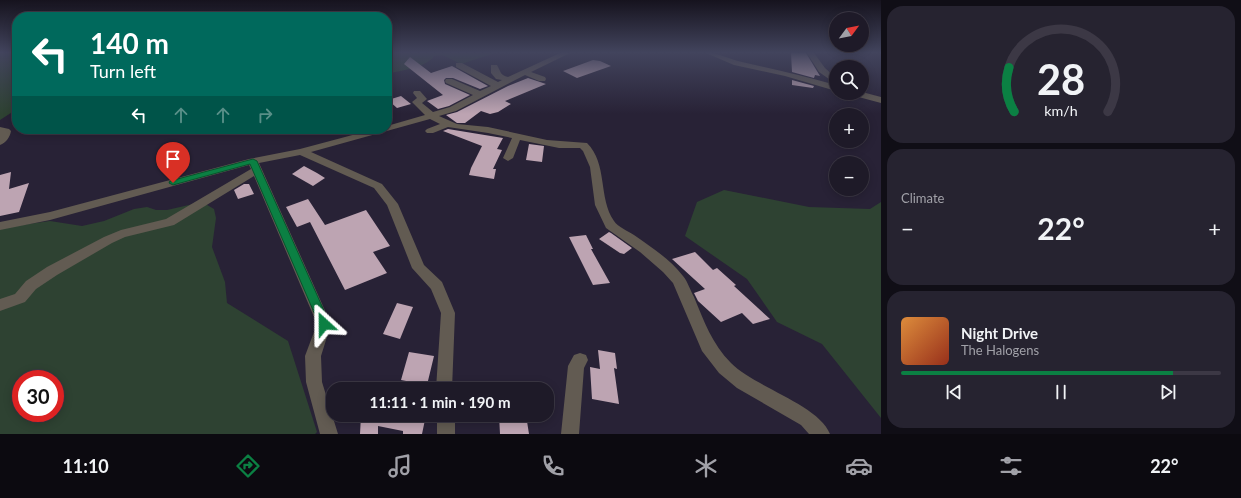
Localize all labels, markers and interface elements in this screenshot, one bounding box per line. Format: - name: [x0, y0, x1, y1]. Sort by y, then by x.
- north arrow: [829, 12, 869, 52]
- map controls: [829, 12, 869, 196]
- text: 140 m: [90, 26, 169, 60]
- icon: left: [24, 28, 76, 80]
- text: 28: [1037, 54, 1085, 104]
- text: Turn left: [90, 60, 156, 82]
- button: search: [829, 60, 869, 100]
- text: km/h: [1044, 102, 1078, 119]
- icon: left: [128, 104, 150, 126]
- icon: ahead: [170, 104, 192, 126]
- icon: ahead: [212, 104, 234, 126]
- icon: right: [254, 104, 276, 126]
- button: +: [829, 108, 869, 148]
- pin: [156, 142, 190, 183]
- icon: arrive: [162, 148, 184, 170]
- button: −: [829, 156, 869, 196]
- text: Climate: [901, 190, 944, 206]
- text: 22°: [1037, 210, 1085, 246]
- text: −: [901, 215, 914, 242]
- text: +: [1208, 215, 1221, 242]
- position arrow: [303, 303, 345, 345]
- text: Night Drive: [961, 324, 1038, 342]
- text: The Halogens: [961, 342, 1039, 358]
- speed limit sign: 30: [12, 370, 64, 422]
- icon: previous: [943, 381, 965, 403]
- icon: pause: [1050, 381, 1072, 403]
- icon: next: [1157, 381, 1179, 403]
- text: 11:11 · 1 min · 190 m: [370, 393, 510, 411]
- icon: directions: [234, 452, 262, 480]
- icon: music: [386, 452, 414, 480]
- icon: phone: [539, 452, 567, 480]
- icon: climate: [692, 452, 720, 480]
- icon: car: [845, 452, 873, 480]
- icon: filters: [997, 452, 1025, 480]
- text: 11:10: [62, 455, 109, 477]
- text: 22°: [1150, 455, 1179, 477]

